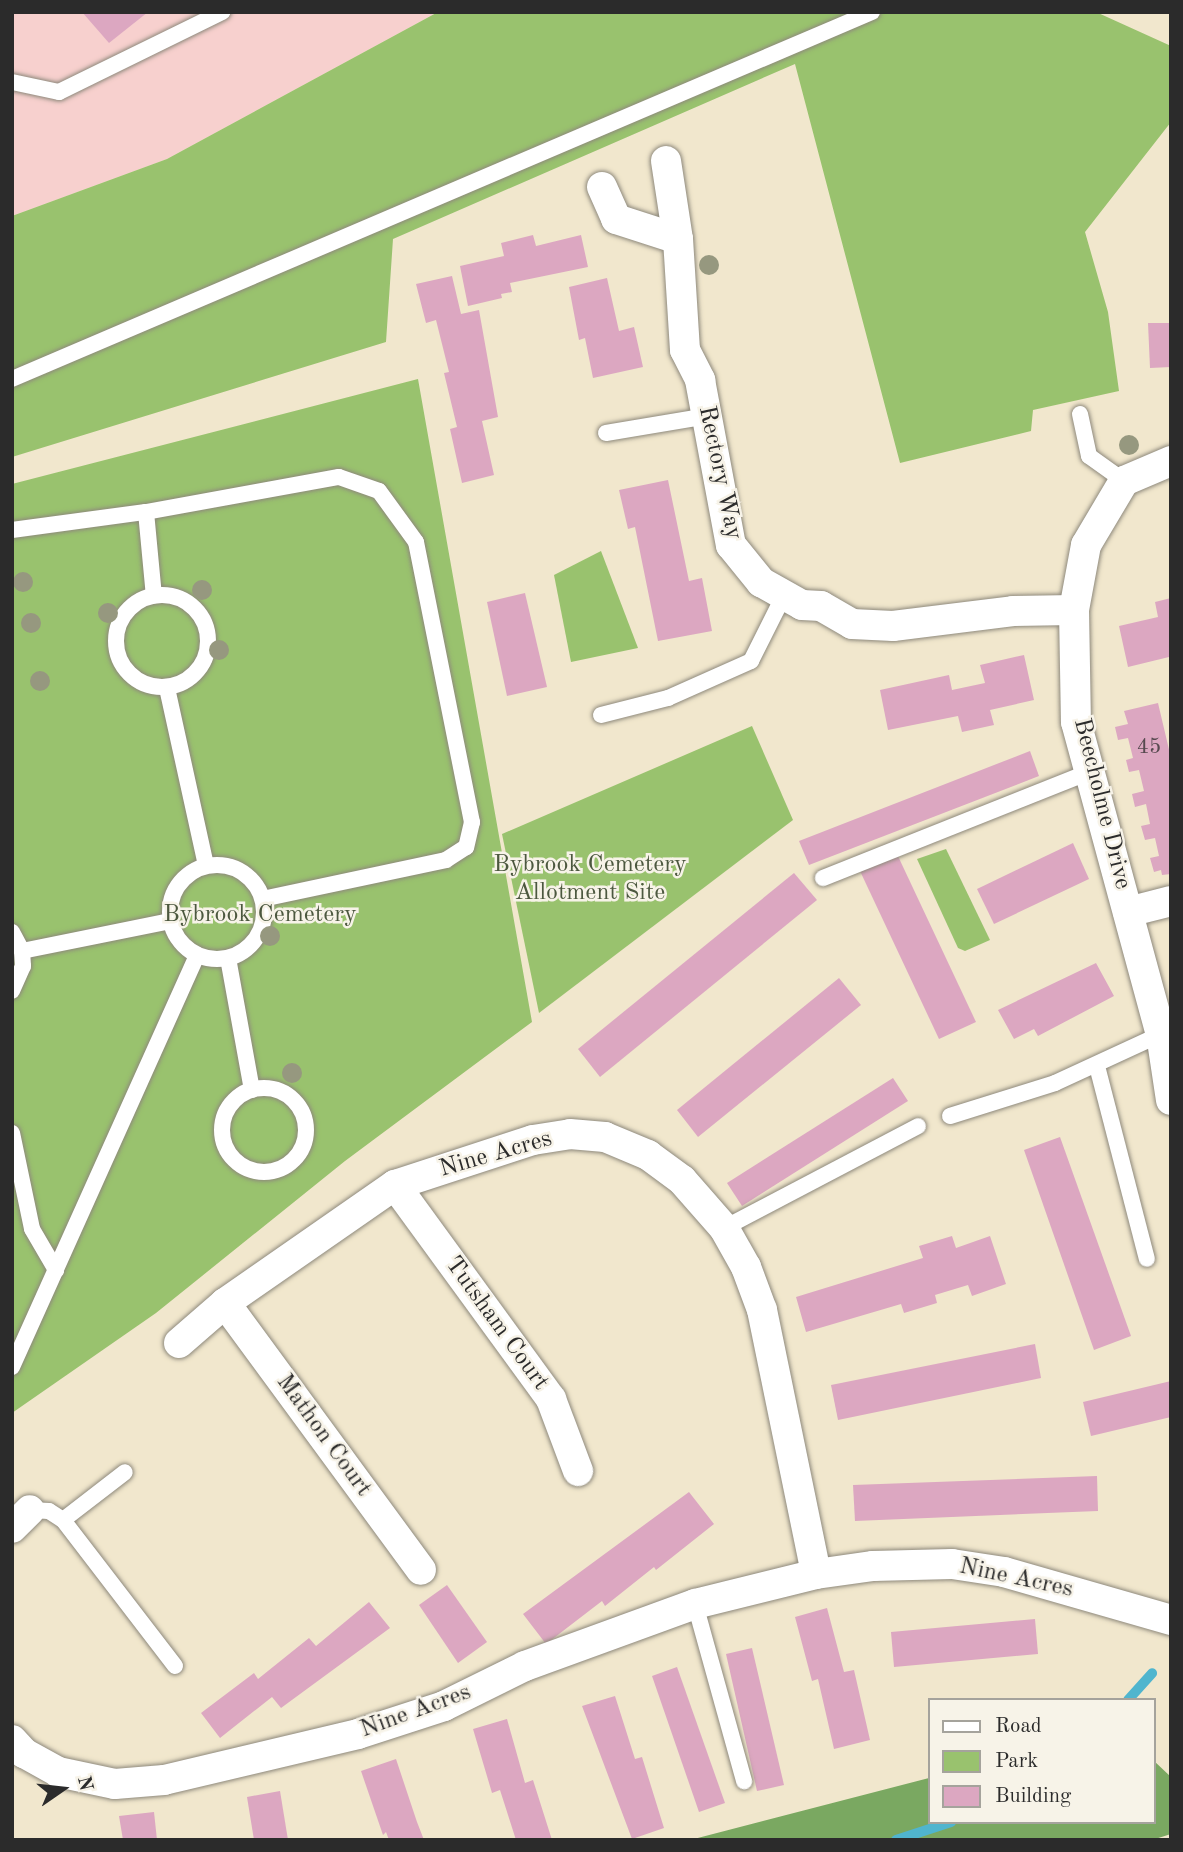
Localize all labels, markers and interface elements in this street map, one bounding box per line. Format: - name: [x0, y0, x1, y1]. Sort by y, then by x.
- street label: Rectory Way: [691, 403, 747, 543]
- street label: Beecholme Drive: [1066, 716, 1136, 892]
- house number: 45: [1137, 735, 1161, 761]
- park label: Bybrook Cemetery Allotment Site: [493, 852, 687, 908]
- park label: Bybrook Cemetery: [163, 902, 357, 930]
- street label: Nine Acres: [436, 1125, 556, 1185]
- street label: Tutsham Court: [438, 1251, 554, 1397]
- street label: Mathon Court: [269, 1369, 377, 1503]
- street label: Nine Acres: [956, 1553, 1076, 1605]
- street label: Nine Acres: [357, 1679, 475, 1745]
- legend: [928, 1698, 1155, 1824]
- text: Road: [995, 1716, 1042, 1737]
- text: Park: [995, 1751, 1038, 1772]
- north arrow: [28, 1754, 98, 1824]
- text: N: [73, 1774, 95, 1793]
- text: Building: [995, 1786, 1071, 1807]

